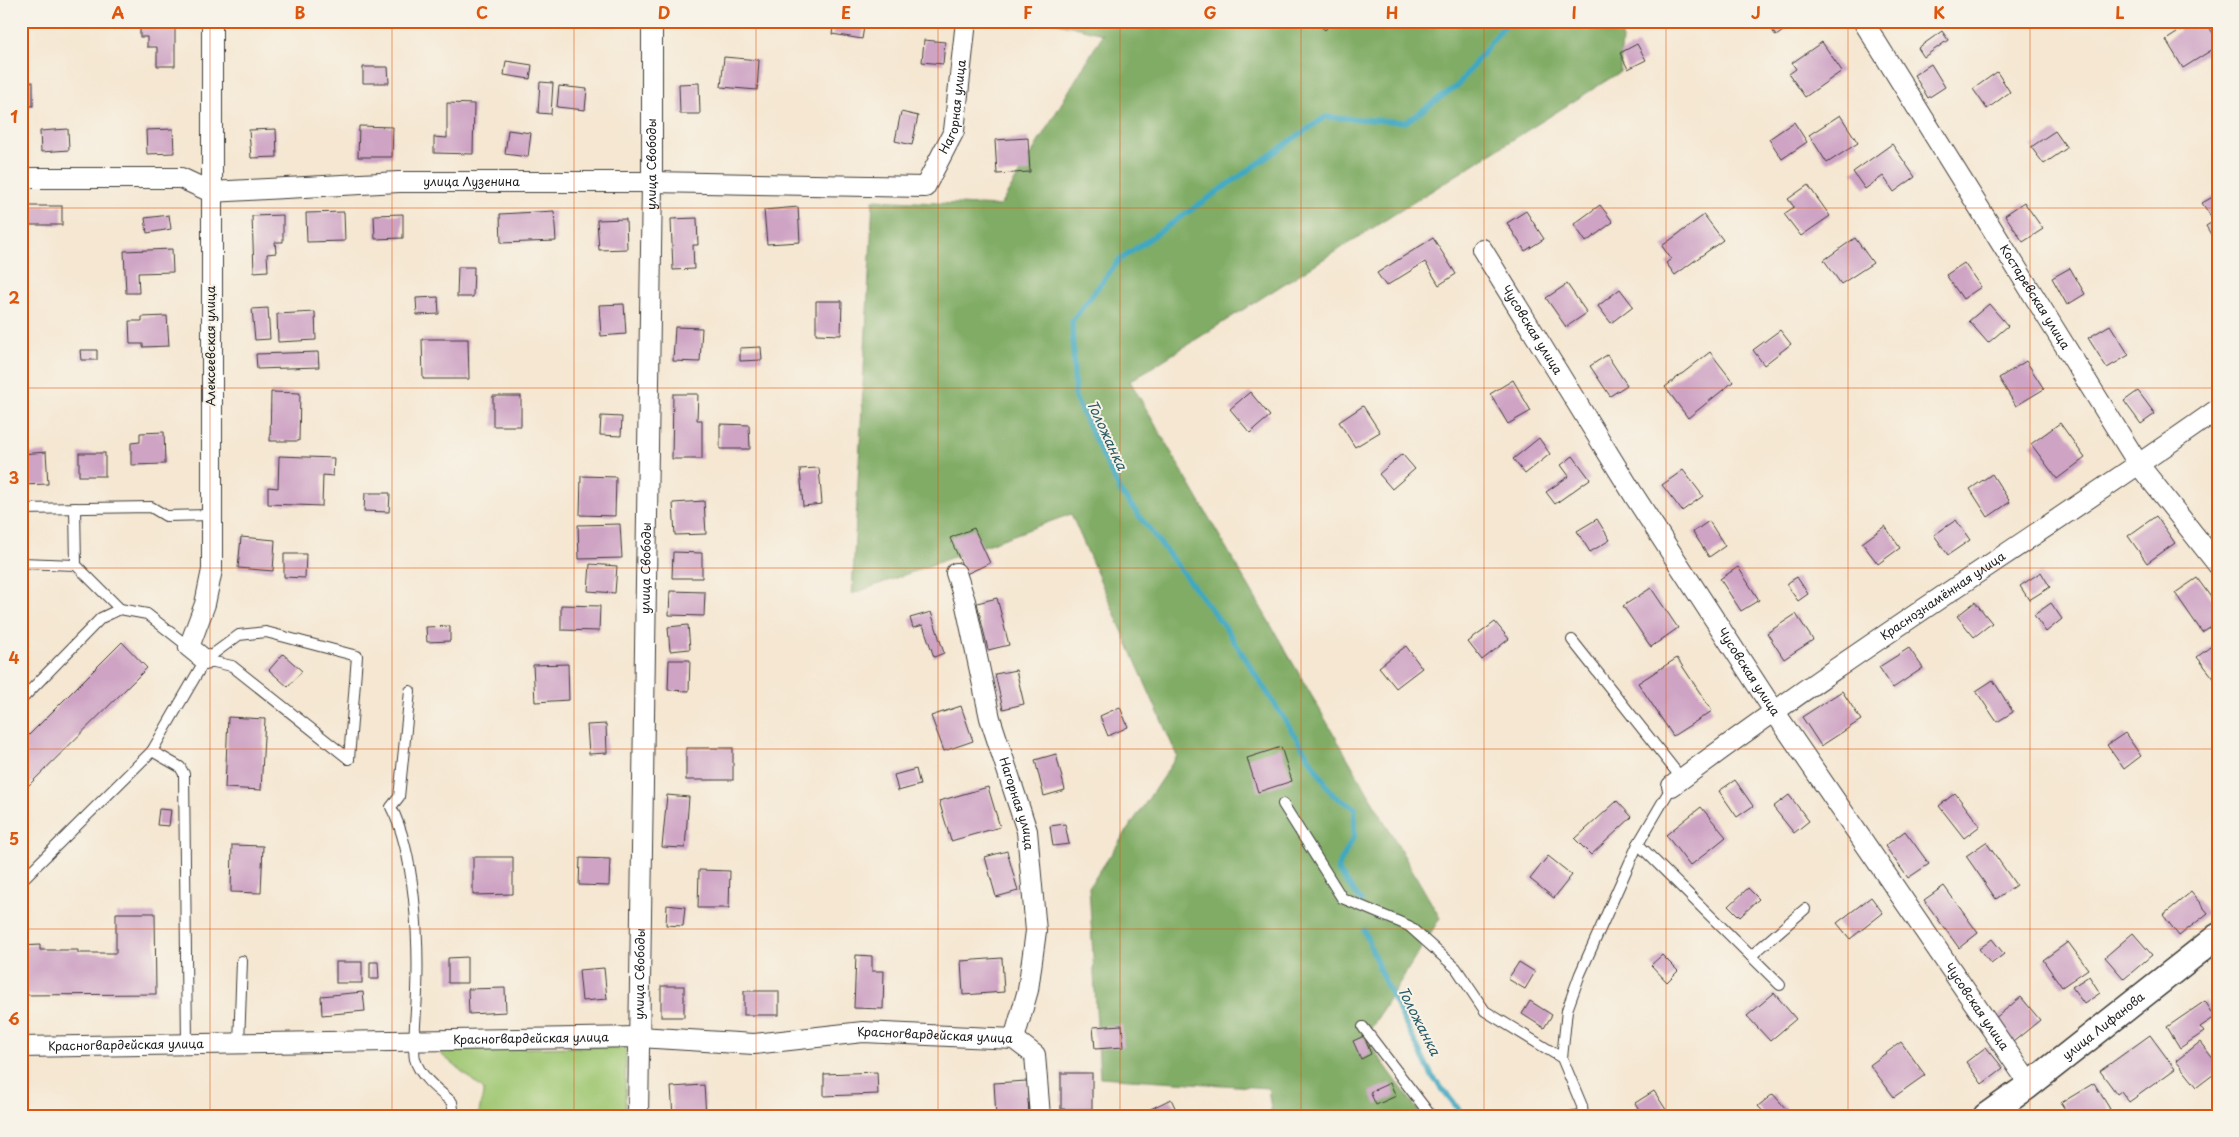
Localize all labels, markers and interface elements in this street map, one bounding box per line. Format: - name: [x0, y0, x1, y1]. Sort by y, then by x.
- text: A: [112, 0, 125, 24]
- text: B: [295, 0, 306, 24]
- text: C: [476, 0, 488, 24]
- text: D: [658, 0, 670, 24]
- text: E: [841, 0, 851, 24]
- text: F: [1023, 0, 1033, 24]
- text: G: [1203, 0, 1217, 24]
- text: H: [1386, 0, 1398, 24]
- text: I: [1571, 0, 1577, 24]
- text: J: [1751, 0, 1761, 24]
- text: K: [1933, 0, 1945, 24]
- text: L: [2115, 0, 2125, 24]
- street label: Нагорная улица: [934, 58, 970, 157]
- text: 1: [10, 104, 18, 128]
- street label: улица Свободы: [642, 118, 660, 210]
- street label: улица Лузенина: [423, 172, 520, 190]
- street label: Костаревская улица: [1996, 241, 2075, 353]
- street label: Чусовская улица: [1498, 281, 1567, 378]
- text: 2: [8, 285, 20, 309]
- street label: Алексеевская улица: [201, 285, 219, 406]
- water label: Толожанка: [1082, 396, 1133, 475]
- text: 3: [9, 465, 19, 489]
- street label: улица Свободы: [636, 522, 655, 614]
- street label: Краснознамённая улица: [1876, 547, 2009, 644]
- street label: Чусовская улица: [1714, 624, 1785, 720]
- text: 4: [9, 645, 20, 669]
- street label: Нагорная улица: [995, 755, 1039, 851]
- text: 5: [9, 826, 19, 850]
- street label: улица Свободы: [629, 928, 649, 1020]
- street label: Чусовская улица: [1941, 959, 2014, 1054]
- water label: Толожанка: [1393, 982, 1447, 1060]
- street label: улица Лифанова: [2058, 987, 2148, 1064]
- text: 6: [8, 1006, 20, 1030]
- street label: Красногвардейская улица: [856, 1022, 1014, 1047]
- street label: Красногвардейская улица: [453, 1027, 609, 1048]
- street label: Красногвардейская улица: [48, 1034, 204, 1055]

